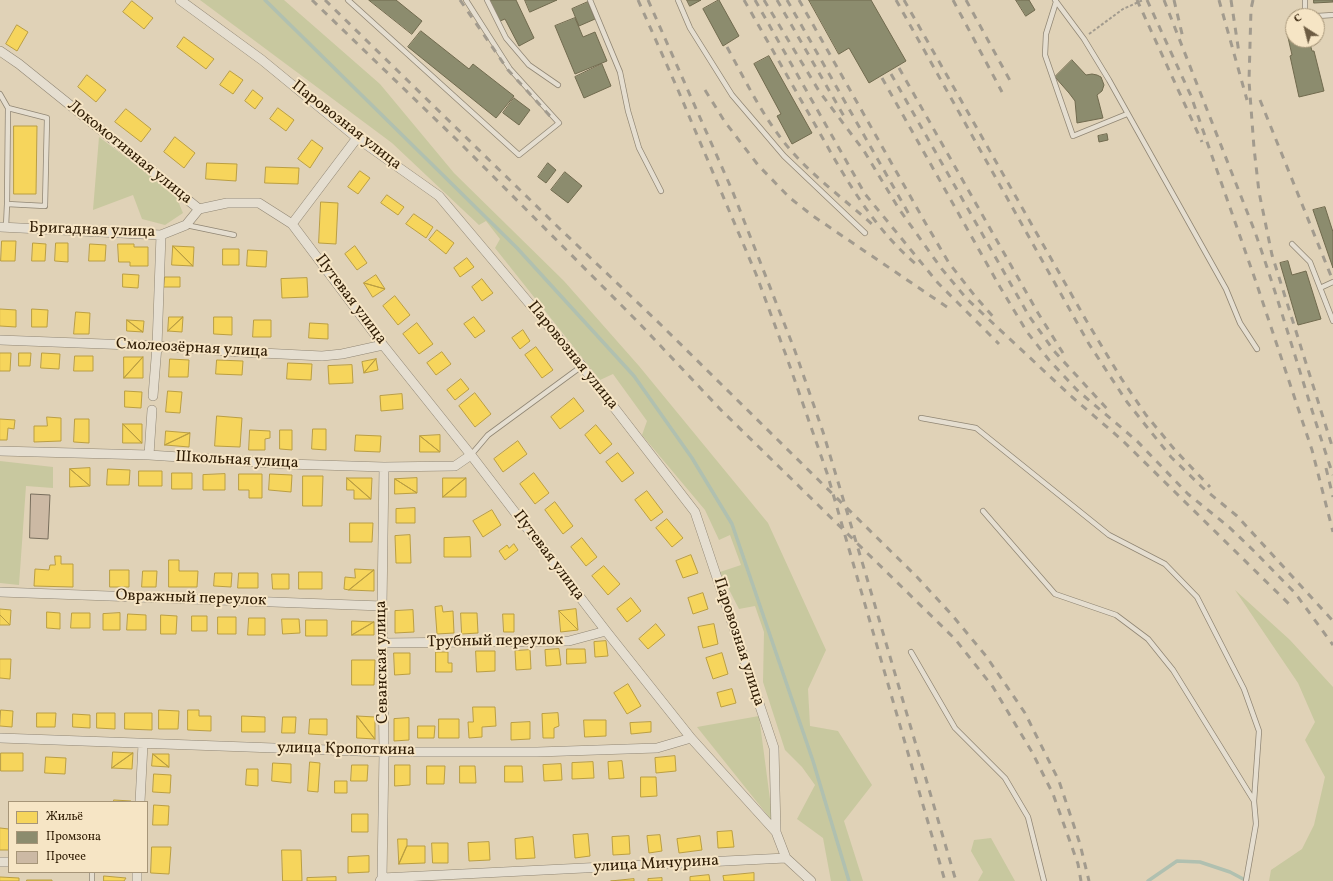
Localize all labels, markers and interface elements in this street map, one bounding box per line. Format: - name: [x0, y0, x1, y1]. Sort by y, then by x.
- north arrow: [1285, 8, 1325, 48]
- text: С: [1291, 11, 1306, 27]
- street label: Паровозная улица: [287, 77, 405, 175]
- street label: Локомотивная улица: [63, 97, 195, 209]
- street label: Бригадная улица: [28, 219, 156, 243]
- street label: Путевая улица: [310, 251, 390, 349]
- street label: Паровозная улица: [522, 298, 622, 414]
- street label: Смолеозёрная улица: [115, 335, 269, 363]
- street label: Школьная улица: [175, 448, 299, 474]
- street label: Путевая улица: [508, 507, 588, 605]
- street label: Паровозная улица: [708, 575, 768, 709]
- street label: Овражный переулок: [115, 587, 267, 611]
- street label: Севанская улица: [372, 600, 394, 724]
- street label: Трубный переулок: [427, 631, 563, 653]
- street label: улица Кропоткина: [277, 739, 415, 761]
- legend: [8, 801, 148, 873]
- text: Жильё: [46, 809, 83, 825]
- text: Промзона: [46, 829, 101, 845]
- text: Прочее: [46, 849, 86, 865]
- street label: улица Мичурина: [593, 852, 719, 878]

